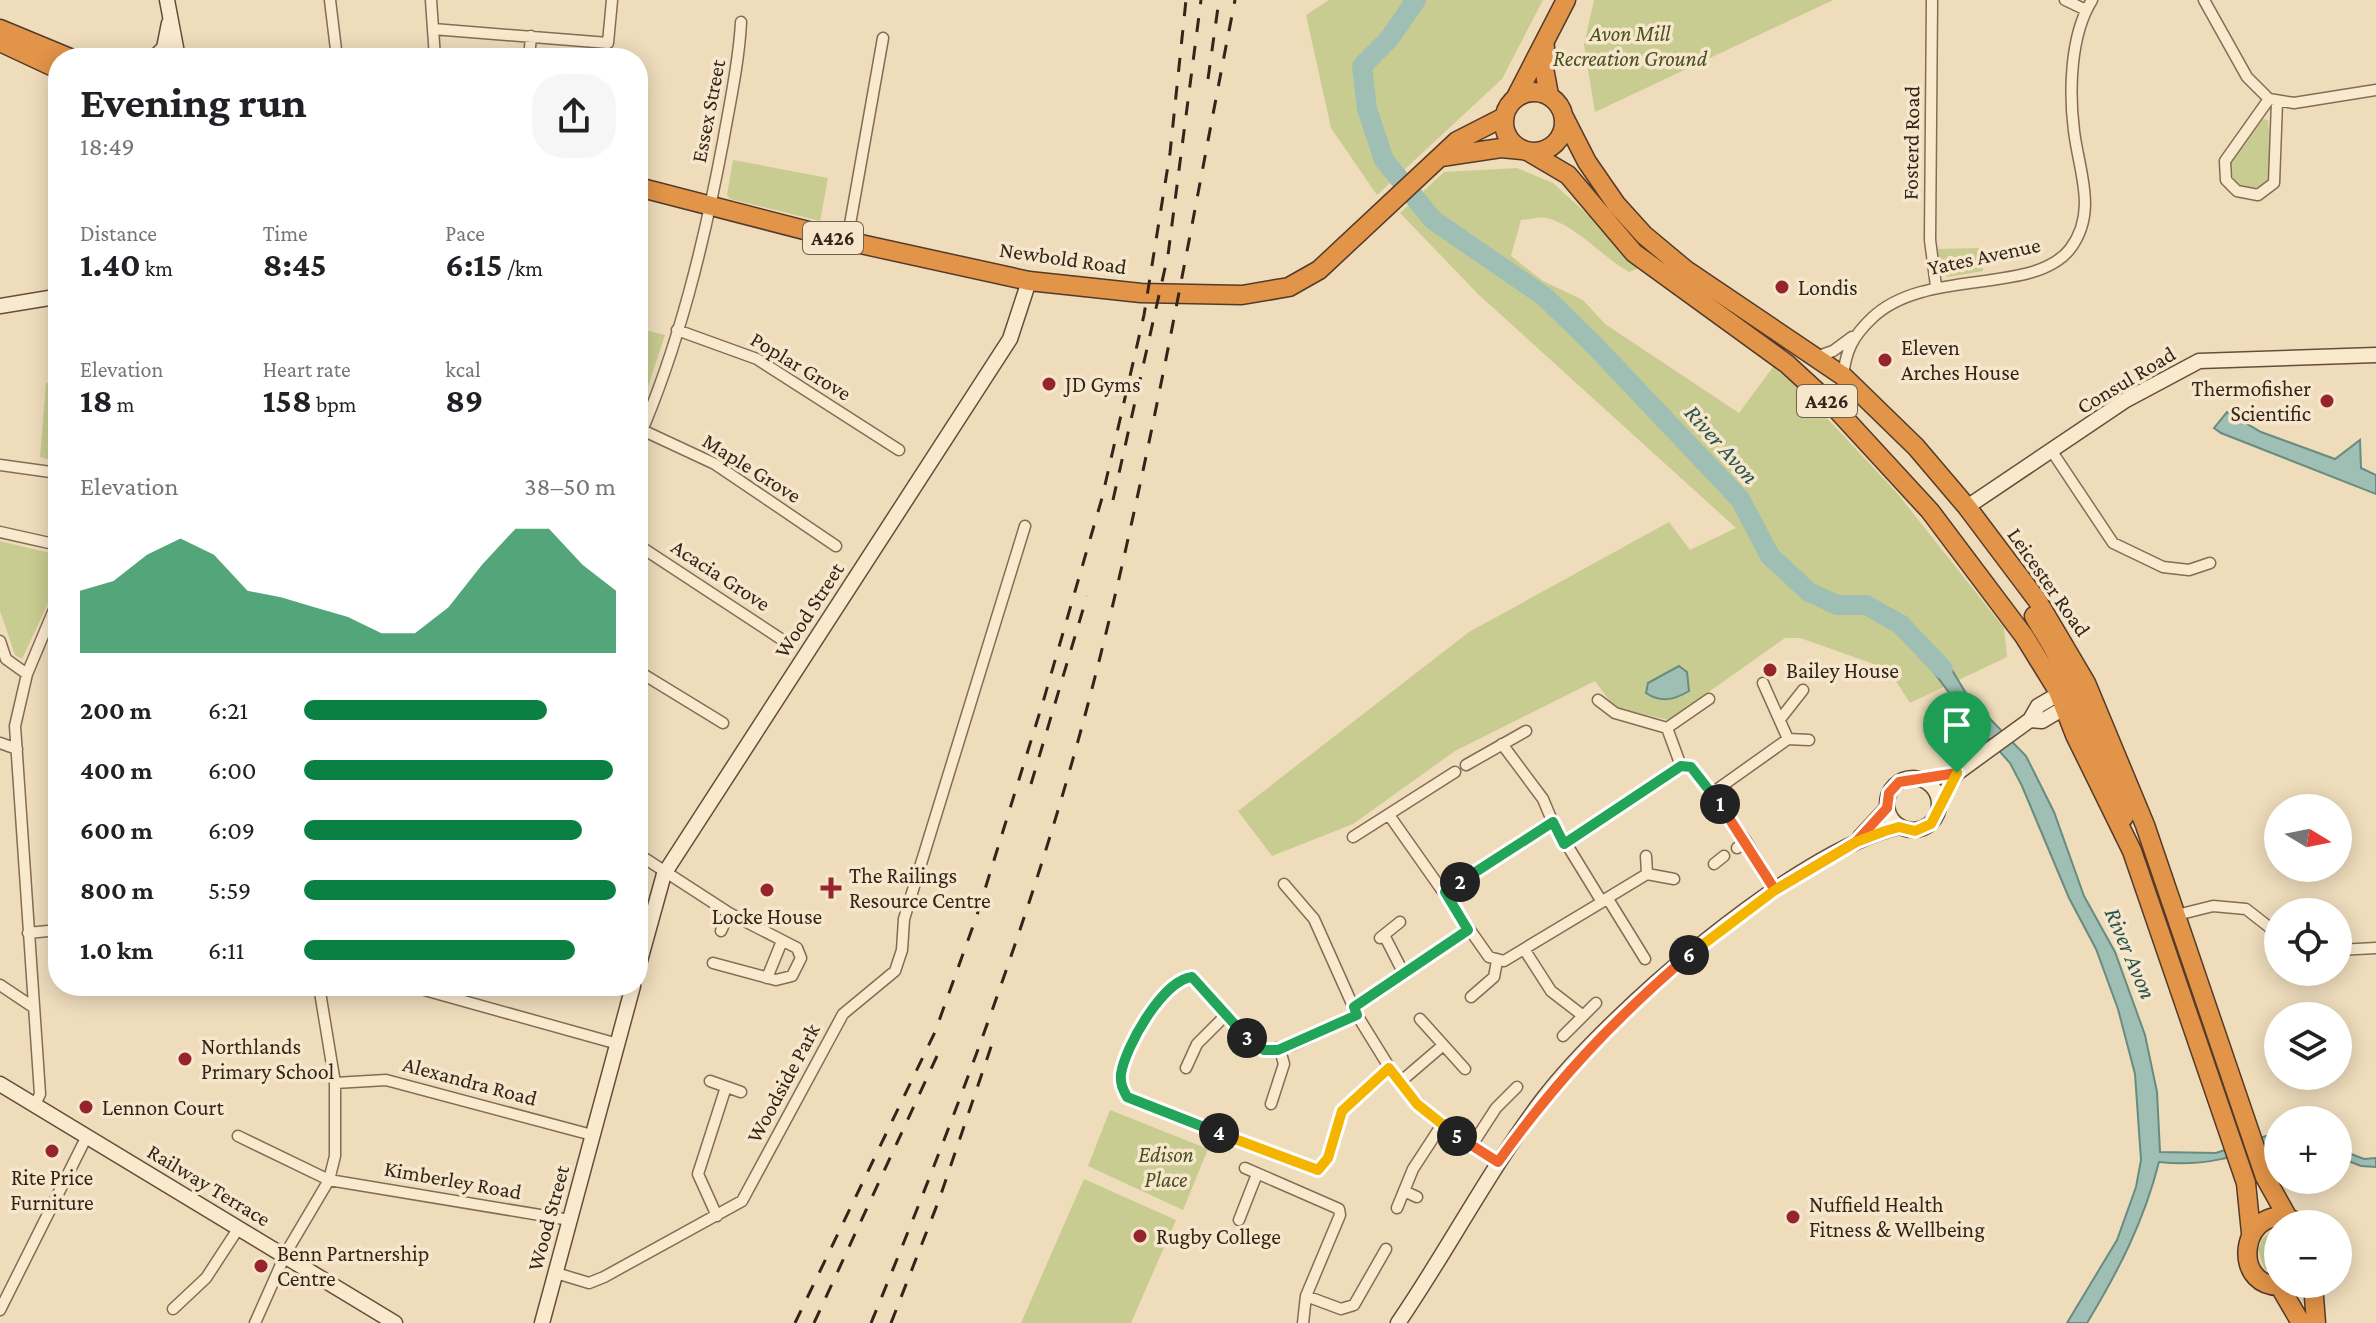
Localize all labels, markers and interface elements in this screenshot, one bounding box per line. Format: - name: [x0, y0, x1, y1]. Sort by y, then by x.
- park label: Avon Mill Recreation Ground: [1553, 21, 1708, 71]
- street label: Essex Street: [686, 57, 730, 165]
- button: share: [532, 74, 616, 158]
- text: Evening run: [80, 78, 307, 126]
- street label: Fosterd Road: [1898, 85, 1925, 200]
- text: 18:49: [80, 132, 135, 161]
- text: Distance: [80, 221, 157, 246]
- text: Time: [263, 221, 308, 246]
- text: Pace: [445, 221, 485, 246]
- road number: A426: [803, 222, 863, 254]
- street label: Yates Avenue: [1925, 232, 2043, 280]
- street label: Newbold Road: [998, 237, 1129, 279]
- text: 1.40: [80, 246, 141, 283]
- text: 8:45: [263, 246, 327, 283]
- text: 6:15: [445, 246, 503, 283]
- text: km: [141, 256, 173, 281]
- text: /km: [503, 256, 543, 281]
- place label: Londis: [1798, 275, 1858, 300]
- marker: Londis: [1773, 278, 1791, 296]
- street label: Poplar Grove: [746, 326, 856, 406]
- place label: Eleven Arches House: [1901, 335, 2019, 385]
- street label: Consul Road: [2072, 341, 2180, 419]
- marker: Eleven Arches House: [1876, 351, 1894, 369]
- text: Elevation: [80, 357, 163, 382]
- text: Heart rate: [263, 357, 351, 382]
- text: kcal: [445, 357, 481, 382]
- place label: JD Gyms: [1063, 372, 1141, 397]
- marker: JD Gyms: [1040, 375, 1058, 393]
- place label: Thermofisher Scientific: [2191, 376, 2311, 426]
- text: 18: [80, 382, 113, 419]
- text: 158: [263, 382, 312, 419]
- text: 89: [445, 382, 483, 419]
- road number: A426: [1797, 385, 1857, 417]
- text: m: [113, 392, 134, 417]
- text: bpm: [312, 392, 357, 417]
- marker: Thermofisher Scientific: [2318, 392, 2336, 410]
- water label: River Avon: [1679, 399, 1765, 489]
- street label: Maple Grove: [698, 428, 806, 508]
- text: Elevation: [80, 472, 178, 501]
- text: 38–50 m: [524, 472, 616, 501]
- street label: Leicester Road: [2002, 523, 2096, 642]
- street label: Acacia Grove: [667, 534, 775, 616]
- street label: Wood Street: [769, 557, 849, 662]
- place label: Bailey House: [1786, 658, 1899, 683]
- marker: Bailey House: [1761, 661, 1779, 679]
- pin: [1923, 691, 1991, 773]
- text: 200 m: [80, 696, 152, 725]
- text: 6:21: [208, 696, 248, 725]
- icon: arrive: [1935, 703, 1979, 747]
- text: 400 m: [80, 756, 153, 785]
- text: 6:00: [208, 756, 257, 785]
- pin: 1: [1700, 784, 1740, 824]
- text: 1: [1716, 791, 1724, 816]
- north arrow: [2264, 794, 2352, 882]
- map controls: [2264, 794, 2352, 1298]
- text: 600 m: [80, 816, 153, 845]
- text: 6:09: [208, 816, 255, 845]
- pin: 2: [1440, 862, 1480, 902]
- place label: The Railings Resource Centre: [849, 863, 991, 913]
- text: 2: [1454, 869, 1466, 894]
- text: 800 m: [80, 876, 154, 905]
- text: 5:59: [208, 876, 251, 905]
- marker: The Railings Resource Centre: [820, 877, 842, 899]
- marker: Locke House: [758, 881, 776, 899]
- button: locate: [2264, 898, 2352, 986]
- water label: River Avon: [2100, 903, 2162, 1003]
- place label: Locke House: [712, 904, 822, 929]
- pin: 6: [1669, 935, 1709, 975]
- text: 1.0 km: [80, 936, 153, 965]
- text: 6:11: [208, 936, 244, 965]
- text: 6: [1683, 942, 1695, 967]
- button: layers: [2264, 1002, 2352, 1090]
- pin: 3: [1227, 1018, 1267, 1058]
- street label: Woodside Park: [741, 1019, 825, 1147]
- text: 3: [1242, 1025, 1252, 1050]
- place label: Northlands Primary School: [201, 1034, 335, 1084]
- marker: Northlands Primary School: [176, 1050, 194, 1068]
- street label: Alexandra Road: [400, 1051, 540, 1111]
- place label: Lennon Court: [102, 1095, 224, 1120]
- marker: Lennon Court: [77, 1098, 95, 1116]
- button: +: [2264, 1106, 2352, 1194]
- pin: 4: [1199, 1113, 1239, 1153]
- pin: 5: [1437, 1116, 1477, 1156]
- text: 4: [1213, 1120, 1225, 1145]
- text: 5: [1452, 1123, 1462, 1148]
- street label: Railway Terrace: [143, 1138, 275, 1232]
- marker: Rite Price Furniture: [43, 1142, 61, 1160]
- park label: Edison Place: [1138, 1142, 1194, 1192]
- street label: Kimberley Road: [382, 1156, 524, 1204]
- street label: Wood Street: [522, 1162, 574, 1274]
- place label: Rite Price Furniture: [10, 1165, 94, 1215]
- place label: Nuffield Health Fitness & Wellbeing: [1809, 1192, 1985, 1242]
- marker: Nuffield Health Fitness & Wellbeing: [1784, 1208, 1802, 1226]
- button: −: [2264, 1210, 2352, 1298]
- place label: Rugby College: [1156, 1224, 1281, 1249]
- marker: Rugby College: [1131, 1227, 1149, 1245]
- place label: Benn Partnership Centre: [277, 1241, 429, 1291]
- marker: Benn Partnership Centre: [252, 1257, 270, 1275]

